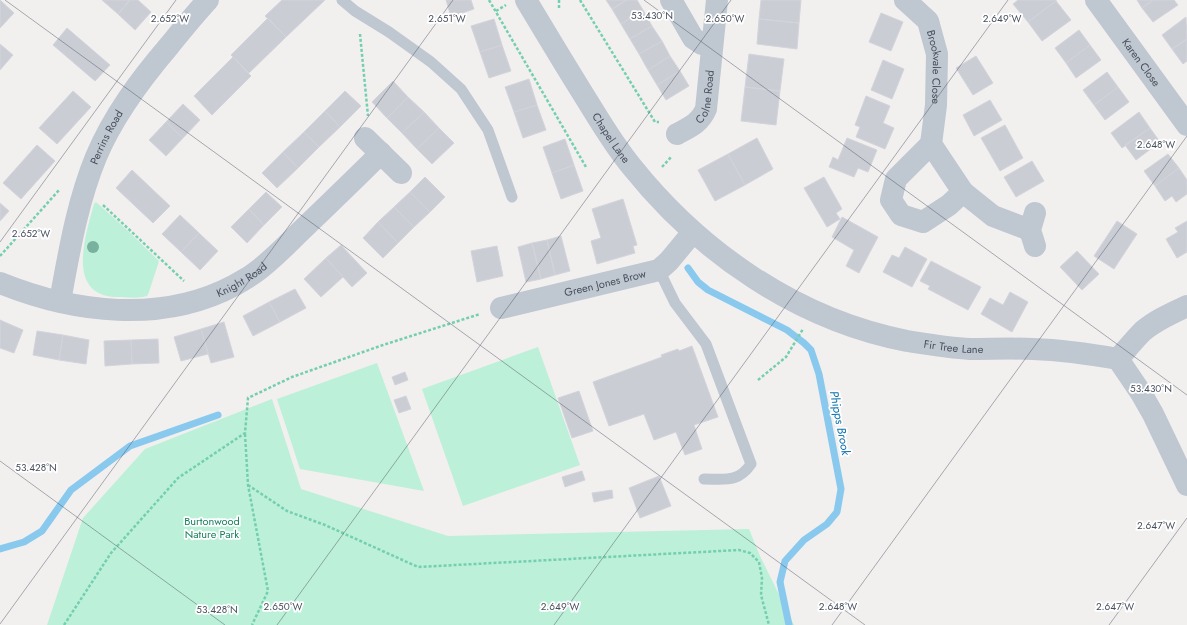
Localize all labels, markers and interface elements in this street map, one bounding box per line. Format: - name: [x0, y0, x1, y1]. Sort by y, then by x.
- text: 53.430°N: [631, 8, 673, 23]
- text: 2.652°W: [151, 11, 189, 26]
- text: 2.651°W: [428, 11, 466, 26]
- text: 2.650°W: [706, 11, 744, 26]
- text: 2.649°W: [983, 11, 1021, 26]
- street label: Brookvale Close: [923, 28, 945, 104]
- street label: Karen Close: [1118, 35, 1164, 90]
- street label: Colne Road: [691, 69, 718, 127]
- street label: Perrins Road: [86, 107, 127, 167]
- street label: Chapel Lane: [588, 109, 634, 167]
- text: 2.648°W: [1137, 137, 1175, 152]
- text: 2.652°W: [12, 226, 50, 241]
- street label: Knight Road: [214, 258, 270, 301]
- street label: Green Jones Brow: [563, 265, 648, 301]
- street label: Fir Tree Lane: [923, 336, 984, 357]
- text: 53.430°N: [1130, 381, 1172, 396]
- water label: Phipps Brook: [825, 389, 855, 458]
- text: 53.428°N: [15, 460, 57, 475]
- park label: Burtonwood Nature Park: [184, 513, 240, 542]
- text: 2.647°W: [1137, 518, 1175, 533]
- text: 2.650°W: [264, 599, 302, 614]
- text: 2.649°W: [541, 599, 579, 614]
- text: 2.648°W: [819, 599, 857, 614]
- text: 2.647°W: [1096, 599, 1134, 614]
- text: 53.428°N: [196, 602, 238, 617]

